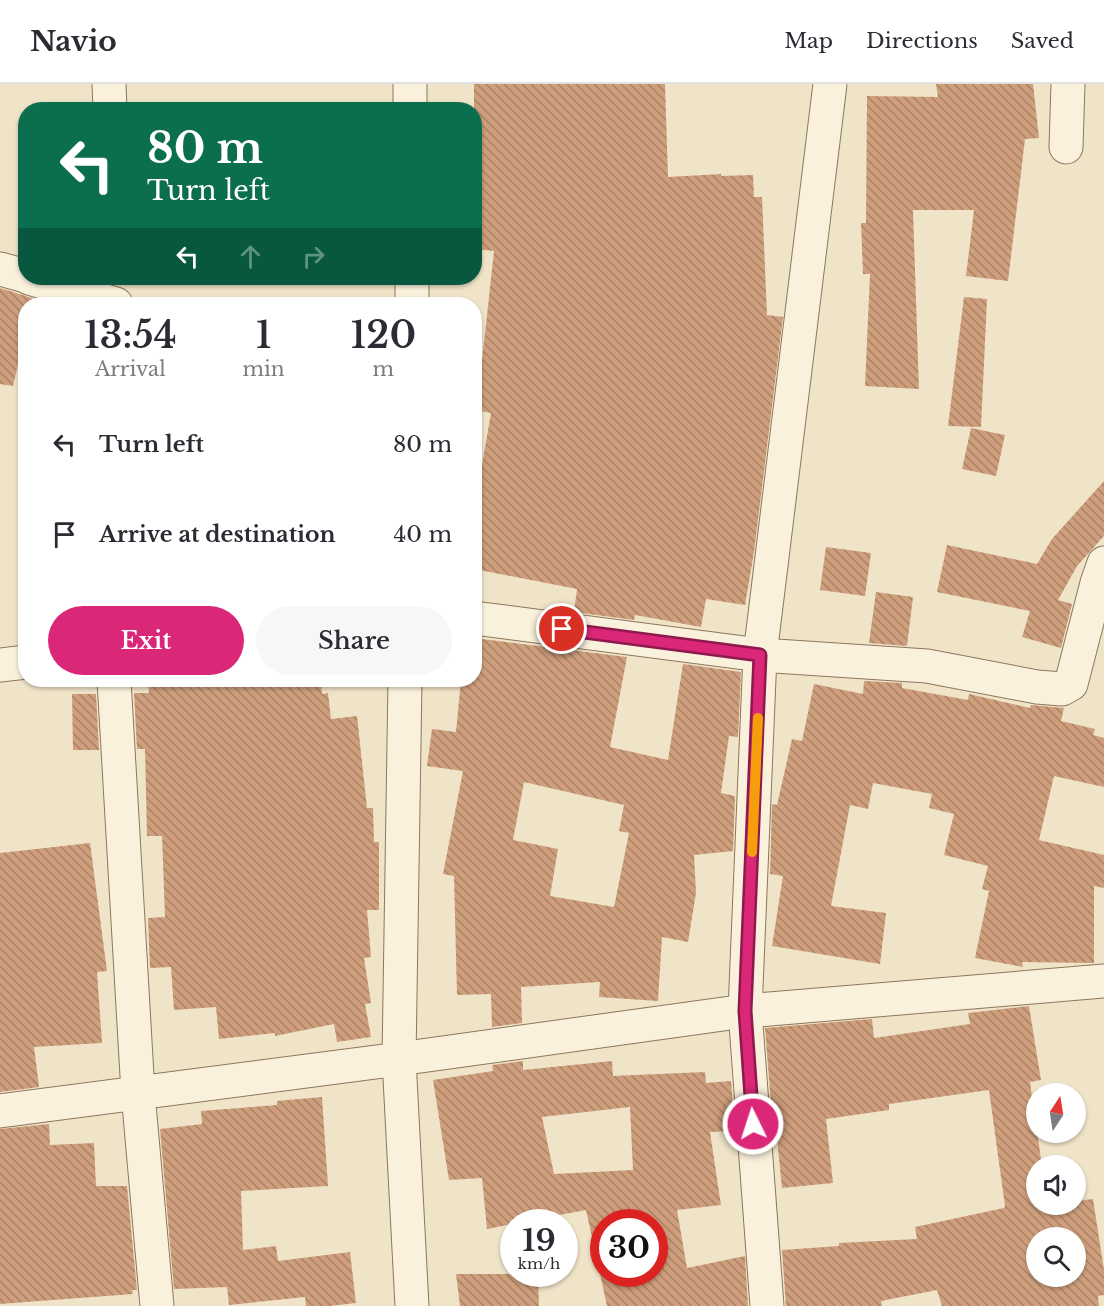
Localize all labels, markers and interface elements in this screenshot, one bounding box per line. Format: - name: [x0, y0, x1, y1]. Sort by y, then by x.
- text: Navio: [30, 24, 117, 59]
- text: Map: [784, 28, 833, 54]
- text: Directions: [866, 28, 978, 54]
- text: Saved: [1011, 28, 1074, 54]
- text: 80 m: [147, 122, 263, 174]
- icon: left: [48, 126, 126, 204]
- text: Turn left: [147, 174, 270, 207]
- icon: left: [171, 240, 204, 273]
- icon: ahead: [234, 240, 267, 273]
- icon: right: [297, 240, 330, 273]
- text: 13:54: [84, 313, 177, 358]
- text: 1: [256, 313, 272, 358]
- text: 120: [351, 313, 416, 358]
- text: Arrival: [95, 357, 166, 381]
- text: min: [243, 357, 285, 381]
- text: m: [373, 357, 394, 381]
- icon: left: [48, 428, 81, 461]
- text: Turn left: [99, 431, 204, 458]
- text: 80 m: [393, 431, 452, 458]
- icon: arrive: [48, 518, 81, 551]
- text: Arrive at destination: [99, 521, 336, 548]
- text: 40 m: [394, 521, 452, 548]
- pin: [536, 603, 587, 654]
- button: Exit: [48, 606, 244, 675]
- button: Share: [256, 606, 452, 675]
- icon: arrive: [545, 612, 578, 645]
- north arrow: [1026, 1083, 1086, 1143]
- map controls: [1026, 1083, 1086, 1287]
- position arrow: [721, 1092, 785, 1156]
- button: sound: [1026, 1155, 1086, 1215]
- speed limit sign: 30: [590, 1209, 668, 1287]
- text: 19: [522, 1222, 556, 1259]
- button: search: [1026, 1227, 1086, 1287]
- text: km/h: [518, 1254, 560, 1273]

